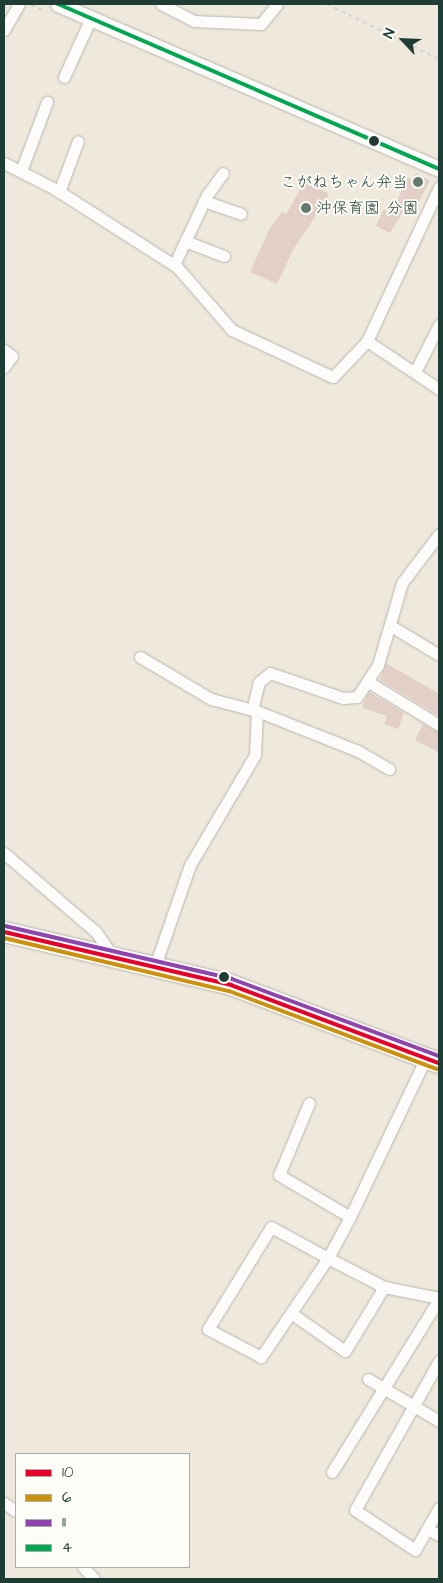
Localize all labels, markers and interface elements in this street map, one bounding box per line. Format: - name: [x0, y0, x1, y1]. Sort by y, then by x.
- north arrow: [378, 15, 428, 65]
- text: N: [378, 25, 400, 42]
- unlabelled marker: [369, 136, 379, 146]
- place label: こがねちゃん弁当: [280, 172, 408, 192]
- marker: こがねちゃん弁当: [412, 176, 424, 188]
- place label: 沖保育園 分園: [316, 198, 418, 218]
- marker: 沖保育園 分園: [300, 202, 312, 214]
- unlabelled marker: [219, 972, 229, 982]
- legend: [15, 1453, 190, 1568]
- text: 10: [62, 1462, 73, 1483]
- text: 6: [62, 1487, 71, 1508]
- text: 11: [62, 1512, 66, 1533]
- text: 4: [62, 1537, 72, 1558]

